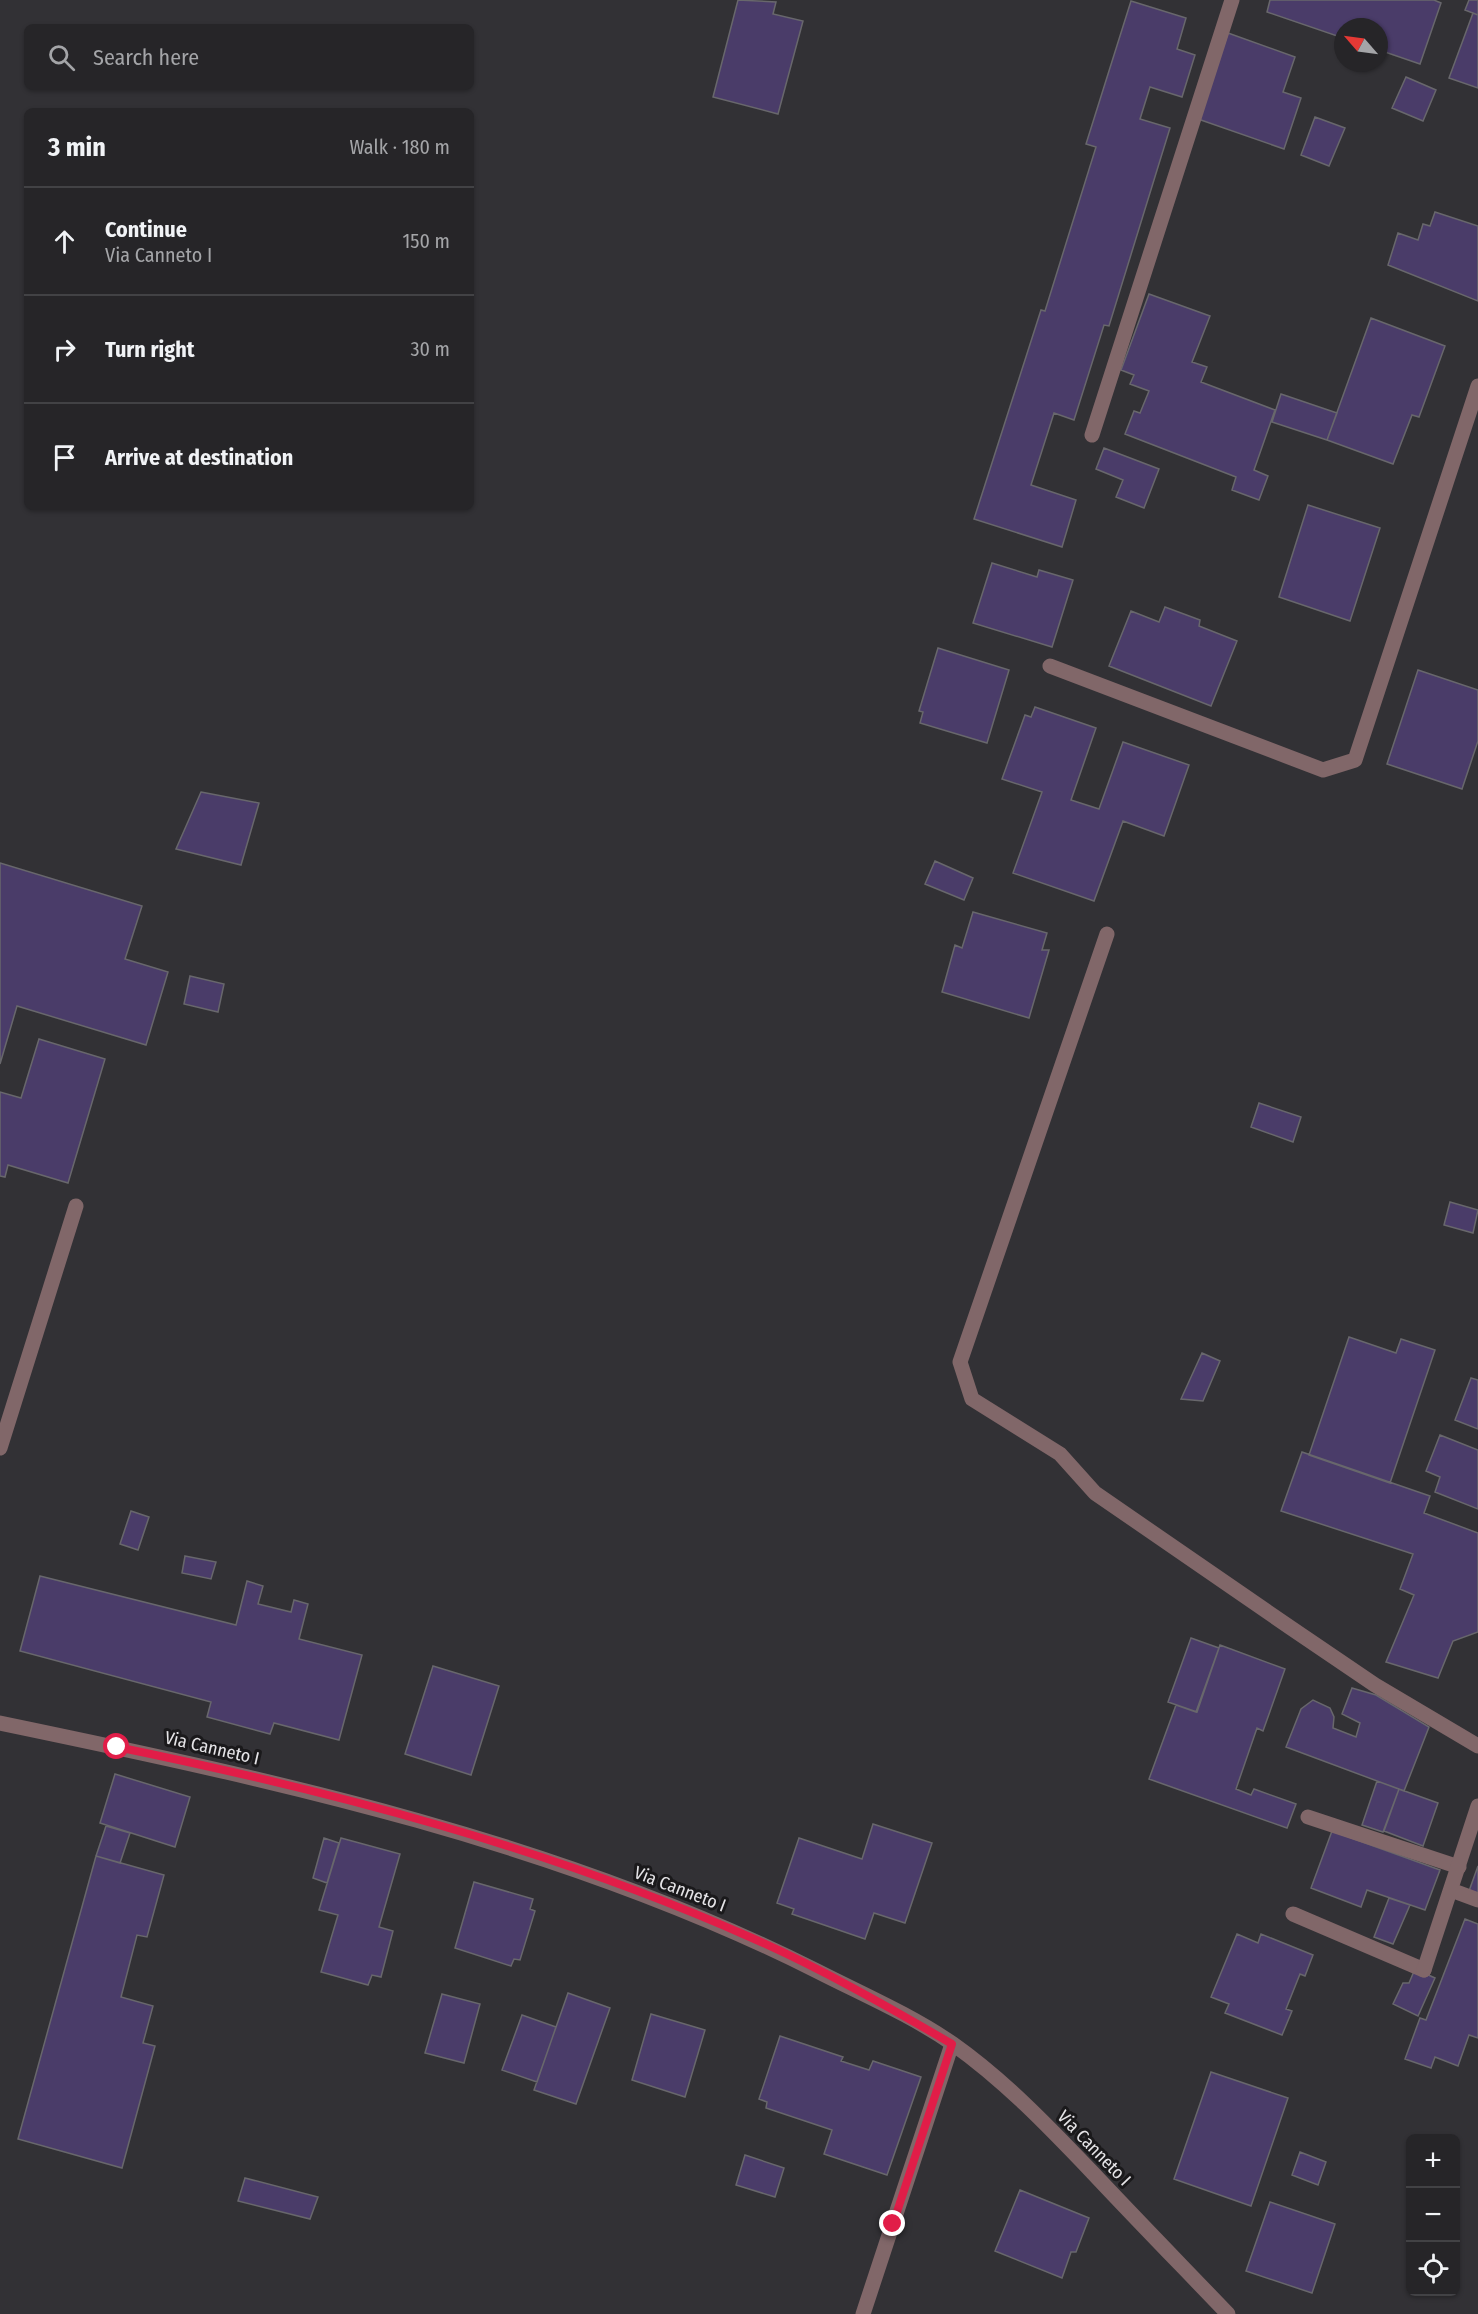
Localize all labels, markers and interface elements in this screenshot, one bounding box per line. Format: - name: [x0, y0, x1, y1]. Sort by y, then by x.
- north arrow: [1334, 18, 1388, 72]
- search box: [24, 24, 474, 90]
- icon: search: [45, 41, 78, 74]
- text: Search here: [93, 44, 199, 71]
- text: 3 min: [48, 132, 106, 163]
- text: Walk · 180 m: [349, 135, 450, 159]
- text: Continue: [105, 216, 187, 243]
- icon: ahead: [48, 225, 81, 258]
- text: 150 m: [403, 229, 450, 253]
- text: Via Canneto I: [105, 243, 212, 267]
- icon: right: [48, 333, 81, 366]
- text: Turn right: [105, 336, 194, 363]
- text: 30 m: [410, 337, 450, 361]
- icon: arrive: [48, 441, 81, 474]
- text: Arrive at destination: [105, 444, 293, 471]
- street label: Via Canneto I: [163, 1726, 261, 1770]
- route start: [103, 1733, 129, 1759]
- street label: Via Canneto I: [631, 1861, 729, 1917]
- street label: Via Canneto I: [1053, 2106, 1135, 2190]
- map controls: [1406, 2134, 1460, 2296]
- button: +: [1406, 2134, 1460, 2188]
- button: −: [1406, 2188, 1460, 2242]
- route end: [879, 2210, 905, 2236]
- button: locate: [1406, 2242, 1460, 2296]

